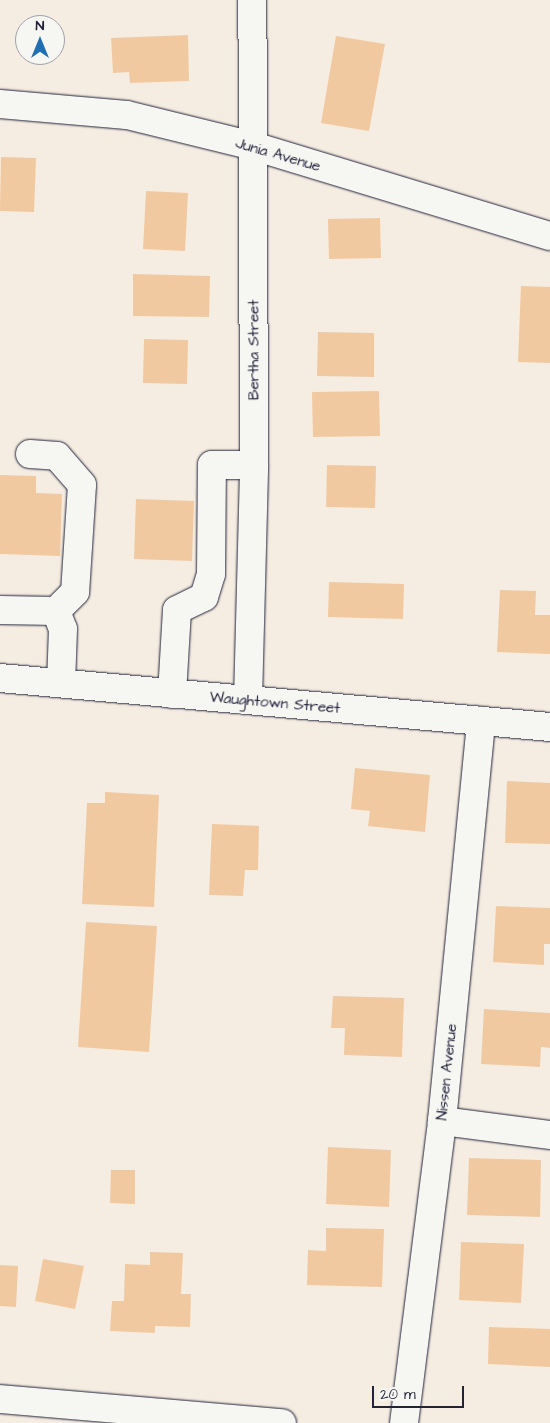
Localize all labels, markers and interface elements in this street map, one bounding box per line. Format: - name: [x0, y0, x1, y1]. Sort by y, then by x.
- north arrow: [15, 15, 65, 65]
- text: N: [36, 16, 44, 36]
- street label: Junia Avenue: [233, 134, 323, 176]
- street label: Bertha Street: [245, 300, 263, 400]
- street label: Waughtown Street: [209, 688, 341, 718]
- street label: Nissen Avenue: [433, 1023, 461, 1121]
- scale bar: [375, 1376, 468, 1408]
- text: 20 m: [380, 1384, 416, 1405]

